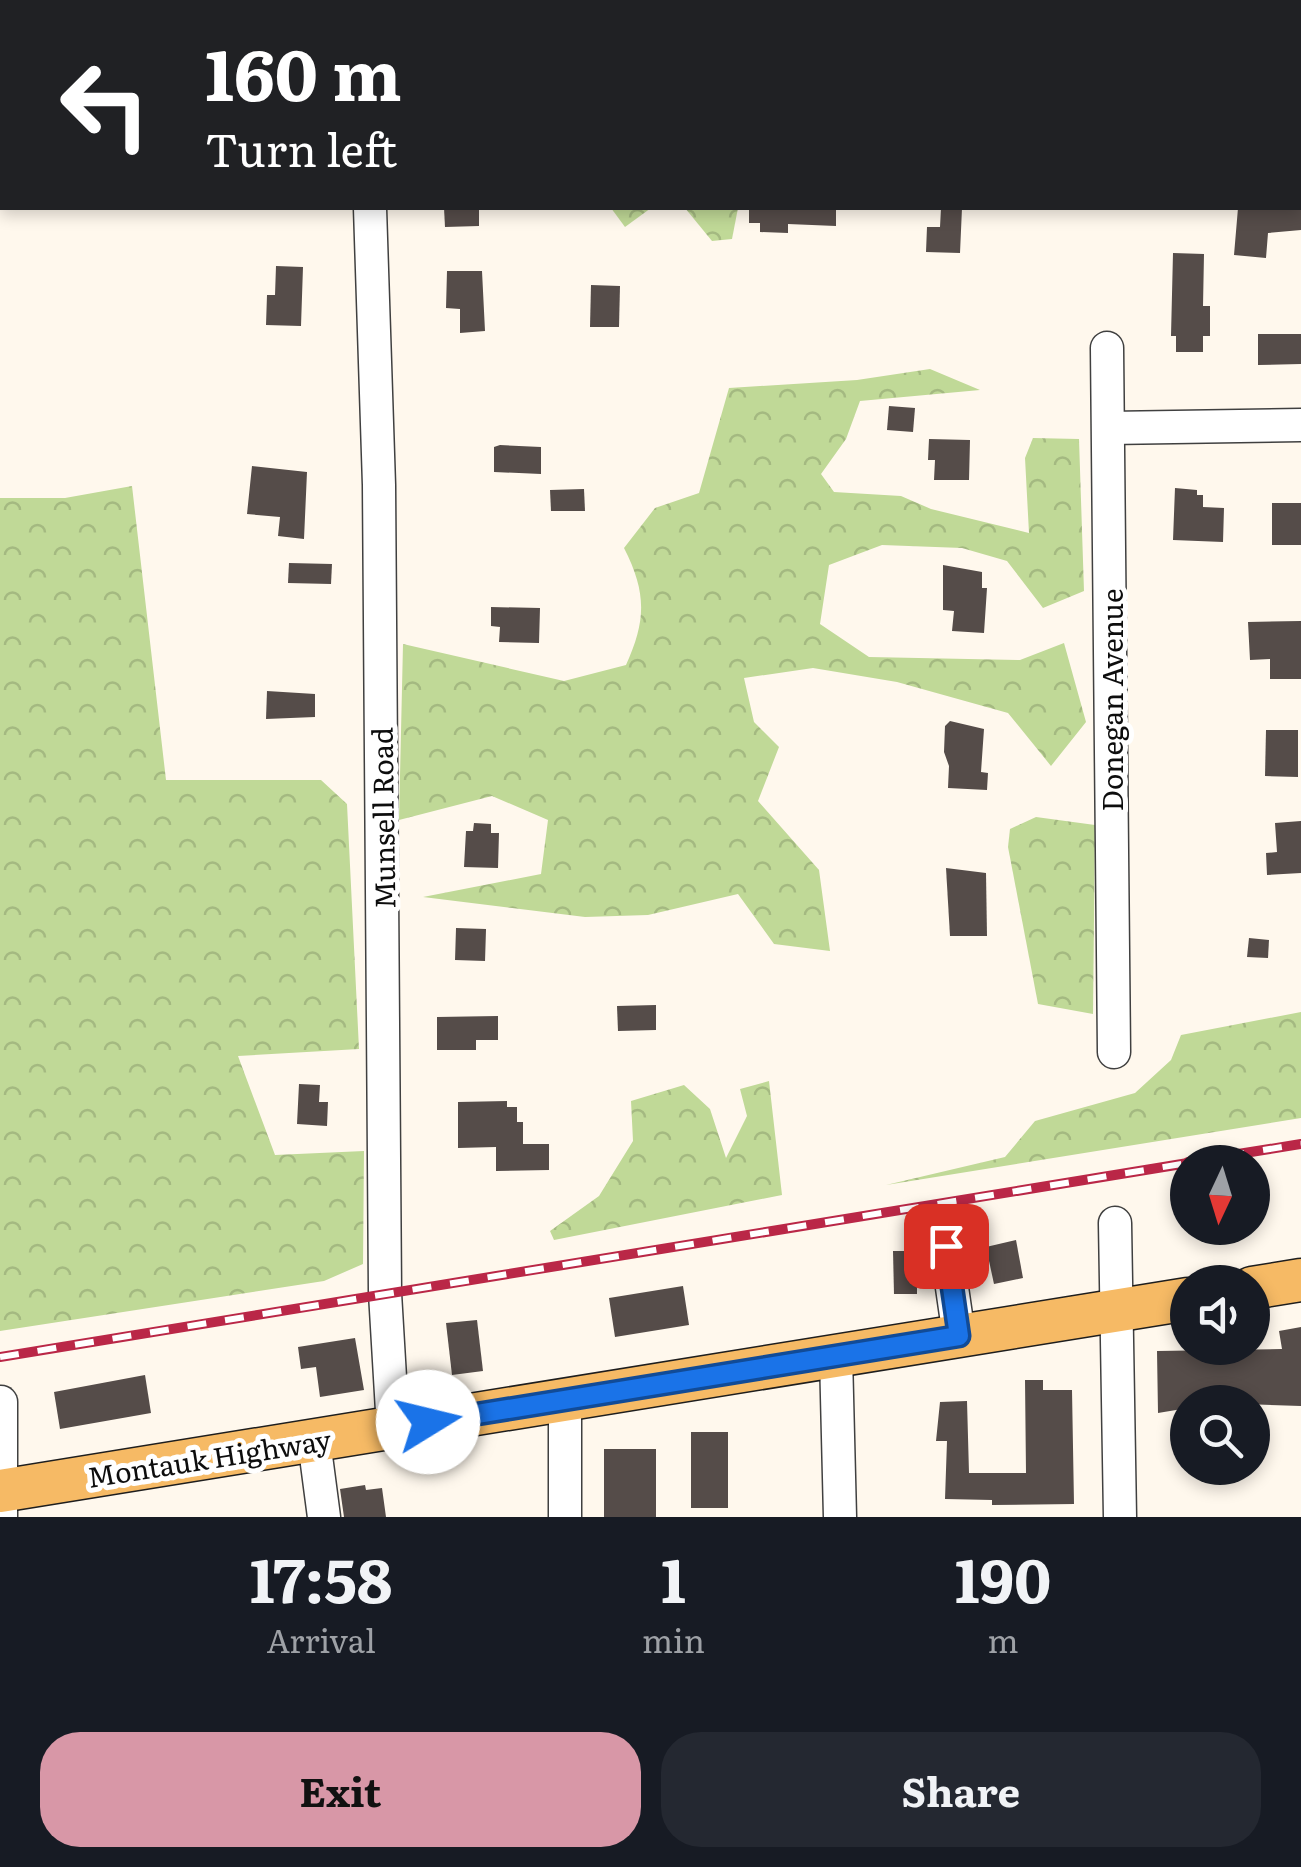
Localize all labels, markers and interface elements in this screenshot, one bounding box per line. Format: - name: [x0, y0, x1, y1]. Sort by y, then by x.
- text: 160 m: [205, 19, 402, 123]
- icon: left: [40, 40, 170, 170]
- text: Turn left: [205, 114, 397, 181]
- street label: Donegan Avenue: [1090, 588, 1132, 812]
- street label: Munsell Road: [359, 727, 405, 909]
- north arrow: [1170, 1145, 1270, 1245]
- map controls: [1170, 1145, 1270, 1485]
- pin: [904, 1204, 989, 1289]
- icon: arrive: [919, 1219, 974, 1274]
- button: sound: [1170, 1265, 1270, 1365]
- position arrow: [376, 1370, 480, 1474]
- button: search: [1170, 1385, 1270, 1485]
- street label: Montauk Highway: [84, 1417, 335, 1497]
- text: 17:58: [250, 1532, 392, 1621]
- text: 1: [661, 1532, 686, 1621]
- text: 190: [955, 1532, 1051, 1621]
- text: Arrival: [266, 1615, 376, 1663]
- text: min: [642, 1615, 705, 1663]
- text: m: [987, 1615, 1018, 1663]
- button: Exit: [40, 1732, 641, 1847]
- button: Share: [661, 1732, 1261, 1847]

